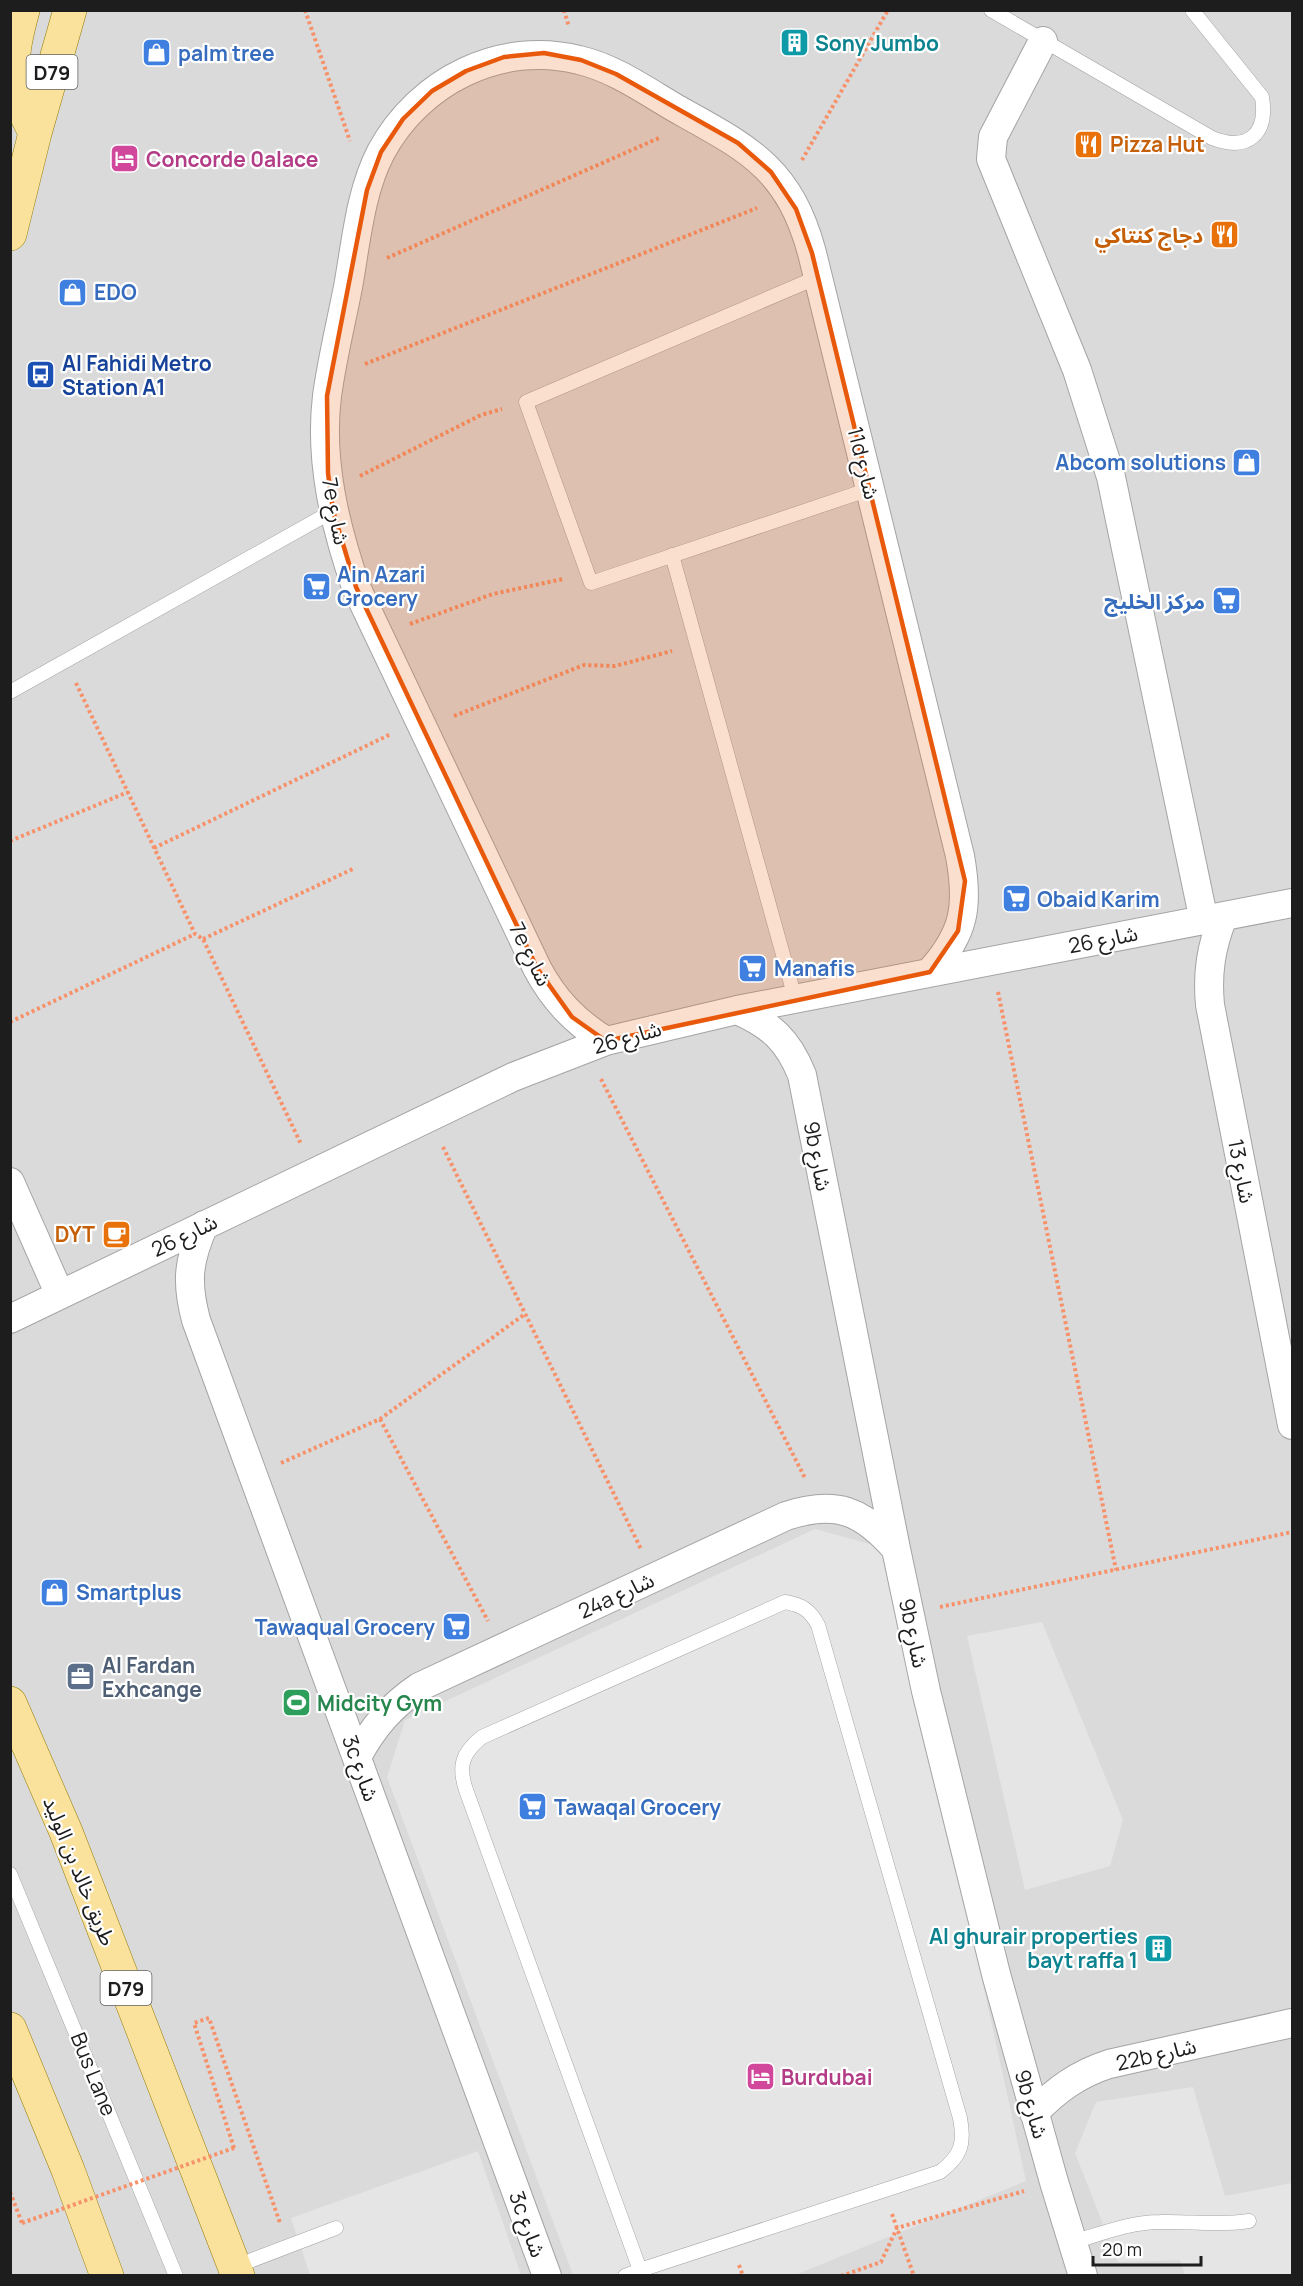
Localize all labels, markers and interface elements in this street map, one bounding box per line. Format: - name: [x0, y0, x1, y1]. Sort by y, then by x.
- building icon: Sony Jumbo: [778, 27, 810, 59]
- place label: Sony Jumbo: [815, 29, 939, 57]
- shop icon: palm tree: [141, 37, 173, 69]
- place label: palm tree: [178, 39, 275, 67]
- road number: D79: [26, 55, 78, 89]
- restaurant icon: Pizza Hut: [1073, 128, 1105, 160]
- place label: Pizza Hut: [1110, 130, 1205, 158]
- hotel icon: Concorde 0alace: [109, 143, 141, 175]
- place label: Concorde 0alace: [146, 145, 318, 173]
- restaurant icon: دجاج كنتاكي: [1208, 219, 1240, 251]
- place label: دجاج كنتاكي: [1094, 221, 1203, 253]
- shop icon: EDO: [57, 276, 89, 308]
- place label: EDO: [94, 278, 137, 306]
- place label: Al Fahidi Metro Station A1: [62, 349, 212, 401]
- bus stop icon: Al Fahidi Metro Station A1: [25, 359, 57, 391]
- street label: 11d شارع: [840, 424, 887, 503]
- shop icon: Abcom solutions: [1231, 446, 1263, 478]
- place label: Abcom solutions: [1055, 448, 1226, 476]
- street label: 7e شارع: [314, 475, 356, 547]
- place label: Ain Azari Grocery: [337, 560, 425, 612]
- supermarket icon: Ain Azari Grocery: [300, 570, 332, 602]
- supermarket icon: مركز الخليج: [1210, 585, 1242, 617]
- place label: مركز الخليج: [1104, 587, 1205, 617]
- supermarket icon: Obaid Karim: [1000, 883, 1032, 915]
- place label: Obaid Karim: [1037, 885, 1160, 913]
- street label: 7e شارع: [501, 917, 559, 992]
- street label: شارع 26: [1066, 919, 1140, 961]
- supermarket icon: Manafis: [737, 952, 769, 984]
- place label: Manafis: [774, 954, 855, 982]
- street label: شارع 26: [589, 1014, 665, 1062]
- street label: 9b شارع: [796, 1119, 838, 1194]
- street label: شارع 13: [1220, 1136, 1262, 1206]
- street label: شارع 26: [146, 1207, 223, 1265]
- cafe icon: DYT: [100, 1218, 132, 1250]
- place label: DYT: [55, 1220, 95, 1248]
- street label: 24a شارع: [573, 1565, 659, 1627]
- shop icon: Smartplus: [39, 1576, 71, 1608]
- place label: Smartplus: [76, 1578, 182, 1606]
- street label: 9b شارع: [891, 1596, 935, 1671]
- supermarket icon: Tawaqual Grocery: [440, 1611, 472, 1643]
- place label: Tawaqual Grocery: [255, 1613, 435, 1641]
- place label: Al Fardan Exhcange: [102, 1651, 202, 1703]
- office icon: Al Fardan Exhcange: [65, 1661, 97, 1693]
- sports icon: Midcity Gym: [280, 1687, 312, 1719]
- place label: Midcity Gym: [317, 1689, 442, 1717]
- street label: 3c شارع: [334, 1731, 386, 1806]
- supermarket icon: Tawaqal Grocery: [517, 1791, 549, 1823]
- street label: طريق خالد بن الوليد: [37, 1792, 123, 1950]
- place label: Tawaqal Grocery: [554, 1793, 721, 1821]
- place label: Al ghurair properties bayt raffa 1: [929, 1922, 1138, 1974]
- building icon: Al ghurair properties bayt raffa 1: [1143, 1932, 1175, 1964]
- road number: D79: [100, 1971, 152, 2005]
- street label: Bus Lane: [65, 2028, 123, 2120]
- street label: 22b شارع: [1113, 2031, 1199, 2079]
- hotel icon: Burdubai: [744, 2061, 776, 2093]
- place label: Burdubai: [781, 2063, 873, 2091]
- street label: 9b شارع: [1007, 2066, 1055, 2142]
- street label: 3c شارع: [501, 2187, 553, 2262]
- scale bar: [1093, 2229, 1201, 2267]
- text: 20 m: [1102, 2237, 1142, 2261]

